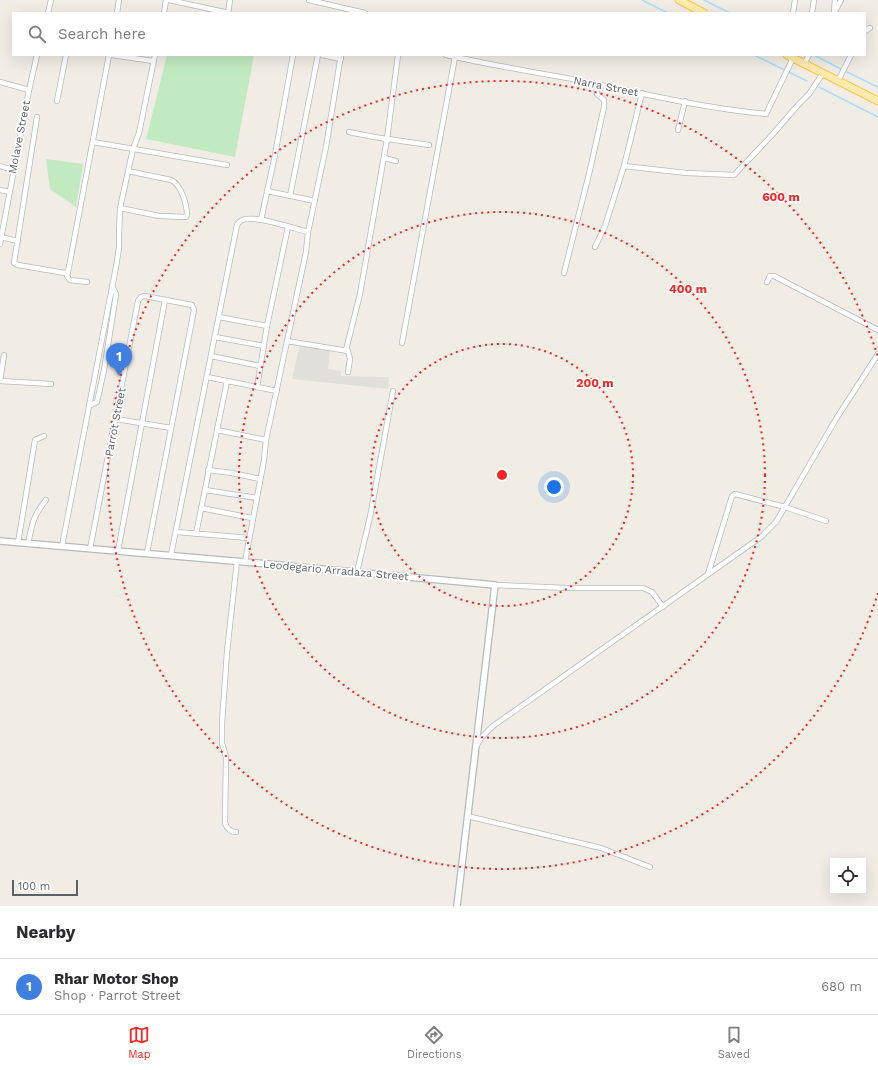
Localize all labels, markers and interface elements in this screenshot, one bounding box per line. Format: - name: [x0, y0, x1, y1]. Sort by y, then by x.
- search box: [12, 12, 866, 56]
- icon: search: [26, 23, 48, 45]
- text: Search here: [58, 25, 146, 43]
- street label: Narra Street: [572, 74, 640, 99]
- street label: Molave Street: [6, 99, 33, 175]
- text: 600 m: [762, 190, 800, 204]
- text: 400 m: [669, 282, 707, 296]
- pin: 1: [106, 343, 132, 376]
- text: 200 m: [576, 376, 614, 390]
- street label: Parrot Street: [102, 386, 129, 458]
- centre of rings: [495, 468, 509, 482]
- your location: [544, 477, 564, 497]
- street label: Leodegario Arradaza Street: [263, 558, 410, 583]
- map controls: [830, 858, 866, 894]
- button: locate: [830, 858, 866, 894]
- scale bar: [12, 878, 78, 897]
- text: 100 m: [18, 880, 50, 893]
- text: Nearby: [16, 922, 75, 942]
- text: Rhar Motor Shop: [54, 970, 179, 988]
- text: 1: [26, 979, 32, 994]
- text: 680 m: [821, 979, 862, 994]
- text: Shop · Parrot Street: [54, 988, 181, 1003]
- tab: Map: [128, 1024, 151, 1061]
- tab: Directions: [407, 1024, 461, 1061]
- tab: Saved: [718, 1024, 750, 1061]

